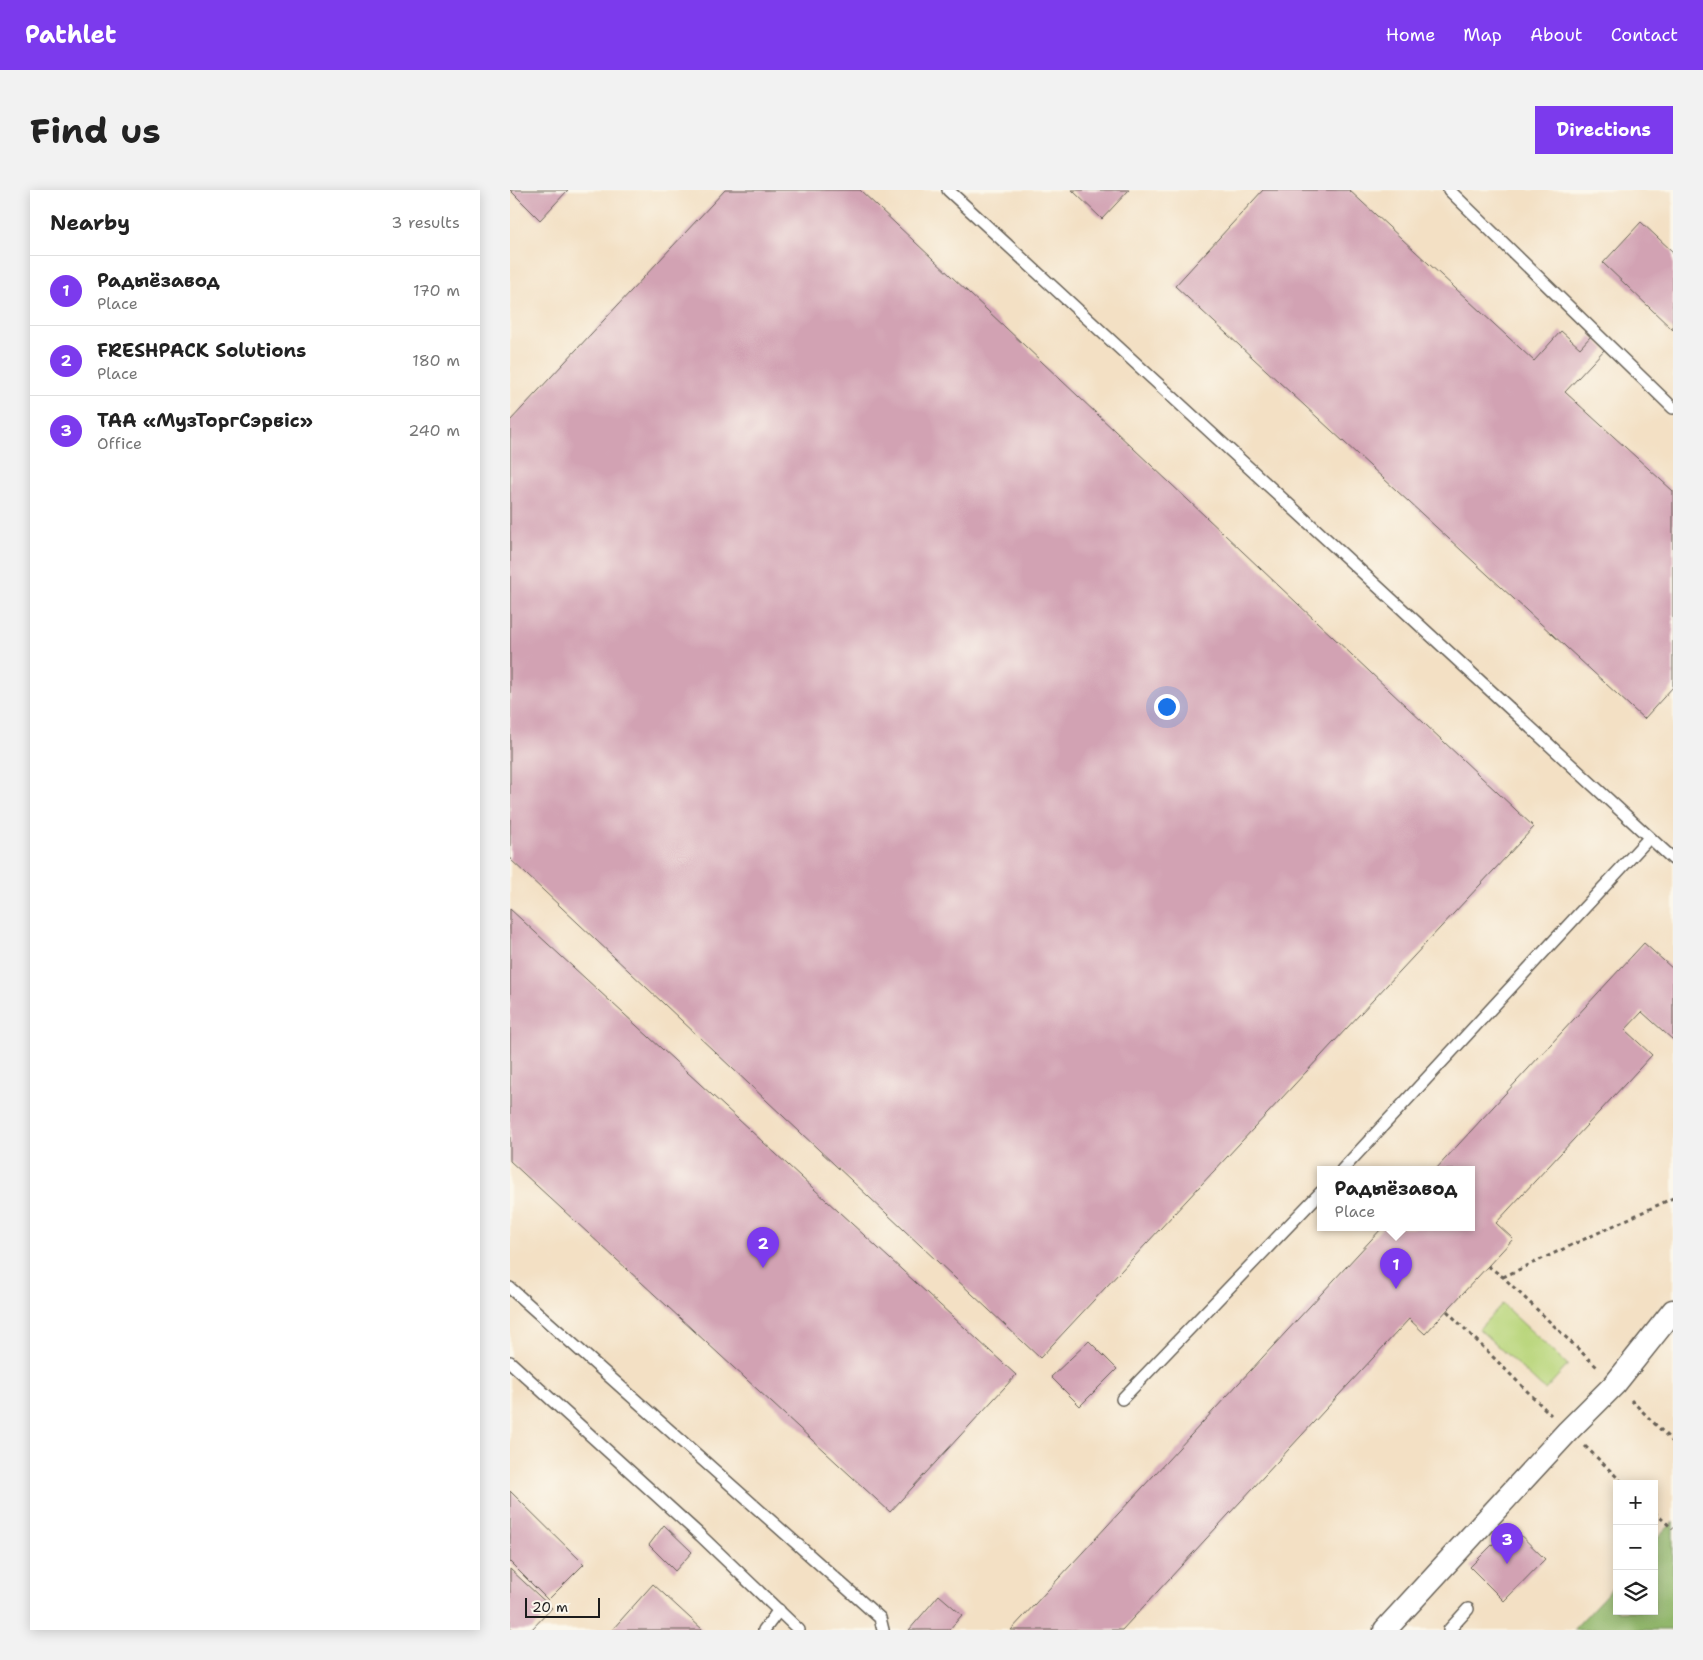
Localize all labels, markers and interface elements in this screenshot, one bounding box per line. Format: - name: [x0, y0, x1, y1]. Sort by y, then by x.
- text: Pathlet: [25, 19, 116, 51]
- text: Home: [1386, 23, 1435, 47]
- text: Map: [1463, 23, 1502, 47]
- text: About: [1530, 23, 1583, 47]
- text: Contact: [1611, 23, 1678, 47]
- button: Directions: [1535, 106, 1673, 154]
- text: Find us: [30, 107, 161, 154]
- text: Nearby: [50, 209, 130, 237]
- text: 3 results: [391, 212, 460, 233]
- text: Радыёзавод: [97, 268, 220, 293]
- text: 1: [62, 280, 70, 301]
- text: 170 m: [413, 280, 460, 301]
- text: Place: [97, 293, 138, 314]
- text: FRESHPACK Solutions: [97, 338, 306, 363]
- text: 2: [60, 350, 72, 371]
- text: 180 m: [412, 350, 460, 371]
- text: Place: [97, 363, 138, 384]
- text: ТАА «МузТоргСэрвіс»: [97, 408, 313, 433]
- text: 3: [60, 420, 72, 441]
- text: 240 m: [408, 420, 460, 441]
- text: Office: [97, 433, 142, 454]
- your location: [1154, 694, 1180, 720]
- popup: [1317, 1166, 1475, 1231]
- text: Радыёзавод: [1335, 1176, 1457, 1201]
- text: Place: [1335, 1201, 1375, 1222]
- pin: 2: [747, 1227, 779, 1268]
- pin: 1: [1380, 1248, 1412, 1289]
- map controls: [1613, 1480, 1658, 1615]
- button: +: [1613, 1480, 1658, 1525]
- pin: 3: [1491, 1523, 1523, 1564]
- button: −: [1613, 1525, 1658, 1570]
- button: layers: [1613, 1570, 1658, 1615]
- scale bar: [525, 1595, 600, 1618]
- text: 20 m: [532, 1598, 568, 1616]

